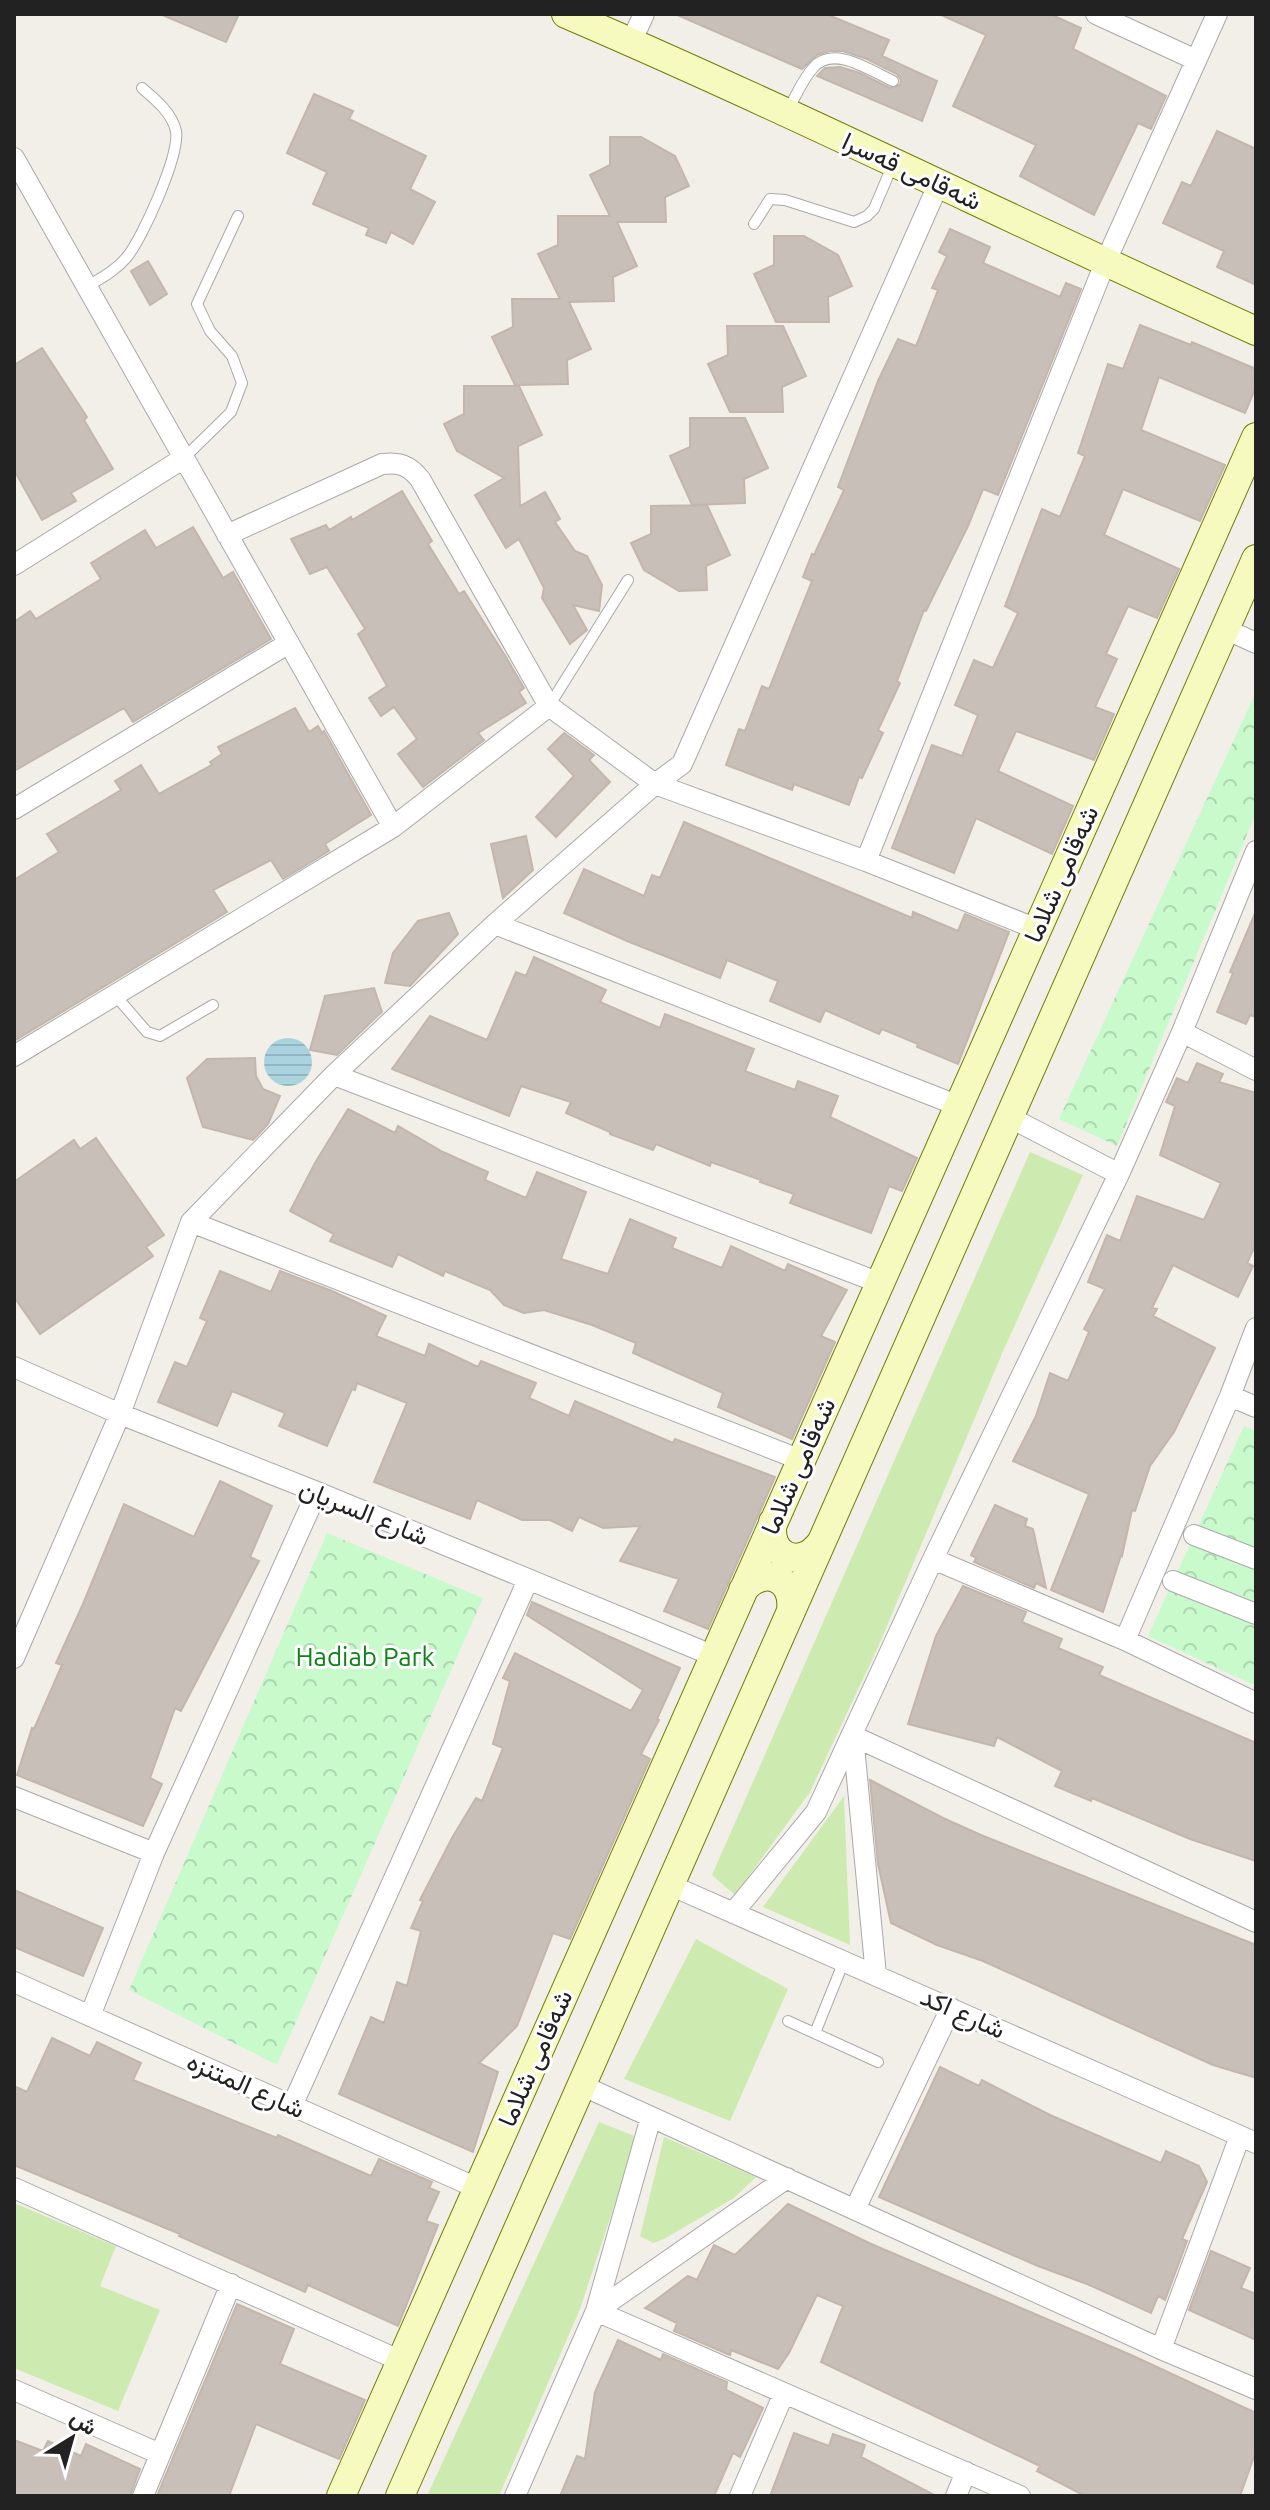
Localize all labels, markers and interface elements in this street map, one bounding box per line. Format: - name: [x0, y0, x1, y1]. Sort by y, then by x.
- street label: شەقامی قەسرا: [837, 126, 986, 217]
- street label: شەقامی شلاما: [1017, 801, 1105, 948]
- street label: شەقامی شلاما: [754, 1393, 842, 1540]
- street label: شارع السريان: [294, 1473, 433, 1554]
- park label: Hadiab Park: [295, 1642, 435, 1671]
- street label: شارع اكد: [915, 1981, 1010, 2048]
- street label: شەقامی شلاما: [491, 1985, 579, 2132]
- street label: شارع المتنزه: [181, 2046, 309, 2127]
- north arrow: [32, 2398, 112, 2478]
- text: ش: [65, 2404, 102, 2441]

